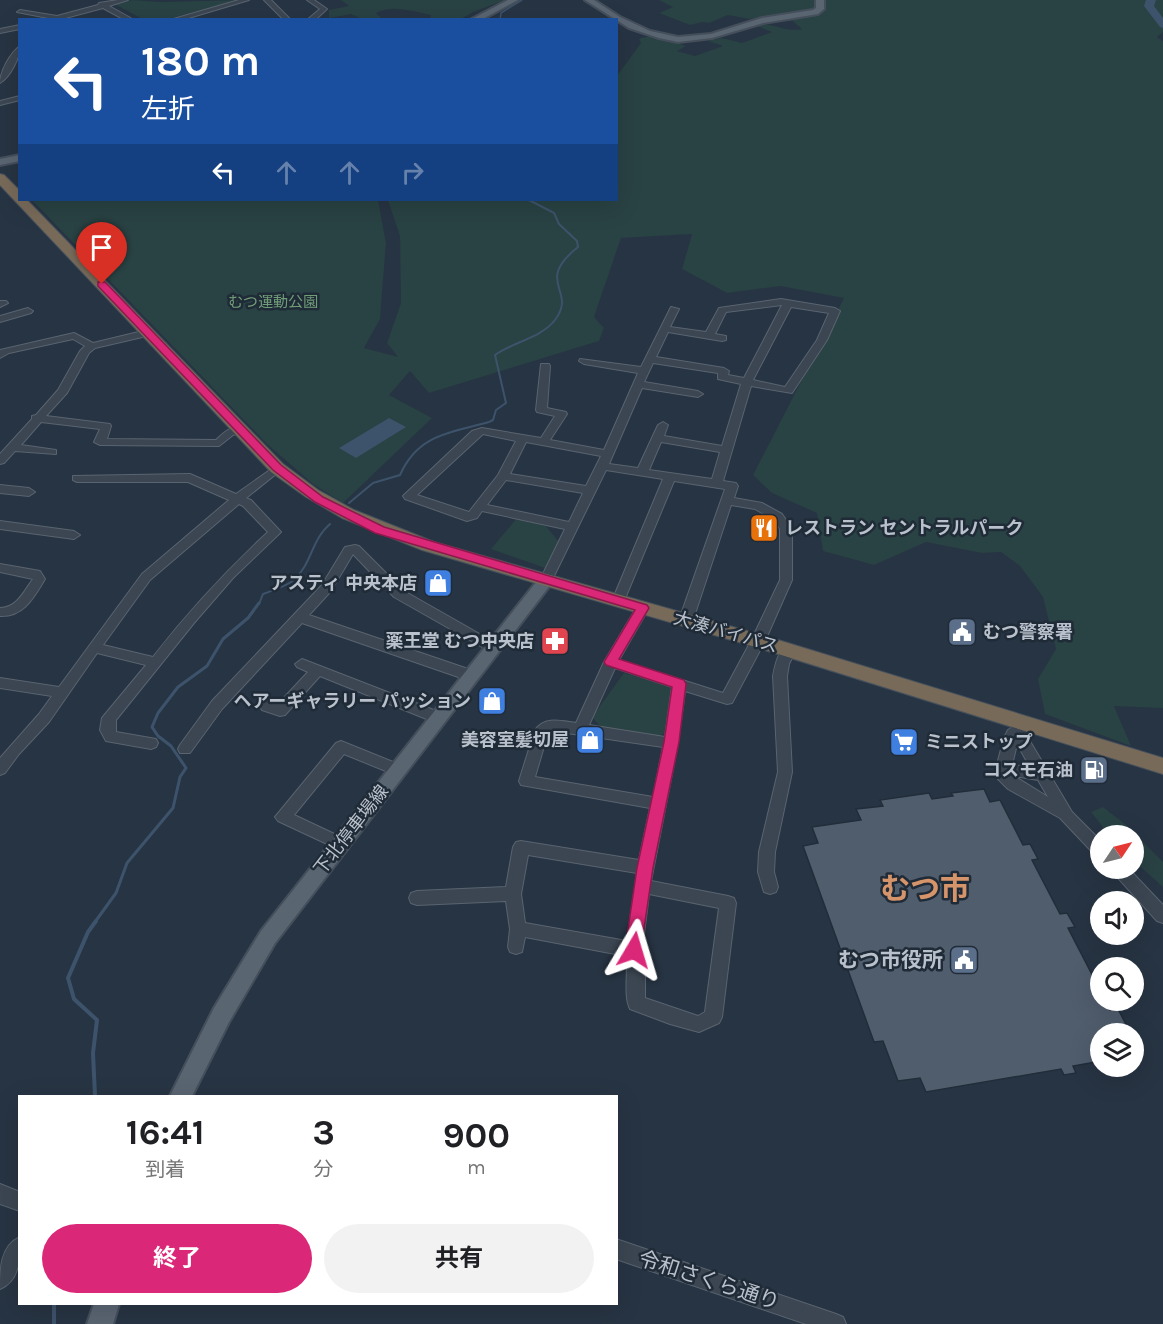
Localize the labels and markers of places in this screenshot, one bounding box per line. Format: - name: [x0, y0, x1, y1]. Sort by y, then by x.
- pin: [76, 222, 127, 284]
- restaurant icon: レストラン セントラルパーク: [748, 512, 780, 544]
- place label: レストラン セントラルパーク: [785, 517, 1024, 539]
- shop icon: アスティ 中央本店: [422, 567, 454, 599]
- place label: アスティ 中央本店: [270, 572, 417, 594]
- public building icon: むつ警察署: [946, 616, 978, 648]
- place label: むつ警察署: [983, 621, 1073, 643]
- pharmacy icon: 薬王堂 むつ中央店: [539, 625, 571, 657]
- place label: 薬王堂 むつ中央店: [385, 630, 534, 652]
- shop icon: ヘアーギャラリー パッション: [476, 685, 508, 717]
- place label: ヘアーギャラリー パッション: [234, 690, 471, 712]
- shop icon: 美容室髪切屋: [574, 724, 606, 756]
- supermarket icon: ミニストップ: [888, 726, 920, 758]
- place label: 美容室髪切屋: [461, 729, 569, 751]
- place label: ミニストップ: [925, 731, 1033, 753]
- fuel station icon: コスモ石油: [1078, 754, 1110, 786]
- place label: コスモ石油: [983, 759, 1073, 781]
- public building icon: むつ市役所: [948, 944, 980, 976]
- place label: むつ市役所: [838, 948, 943, 972]

